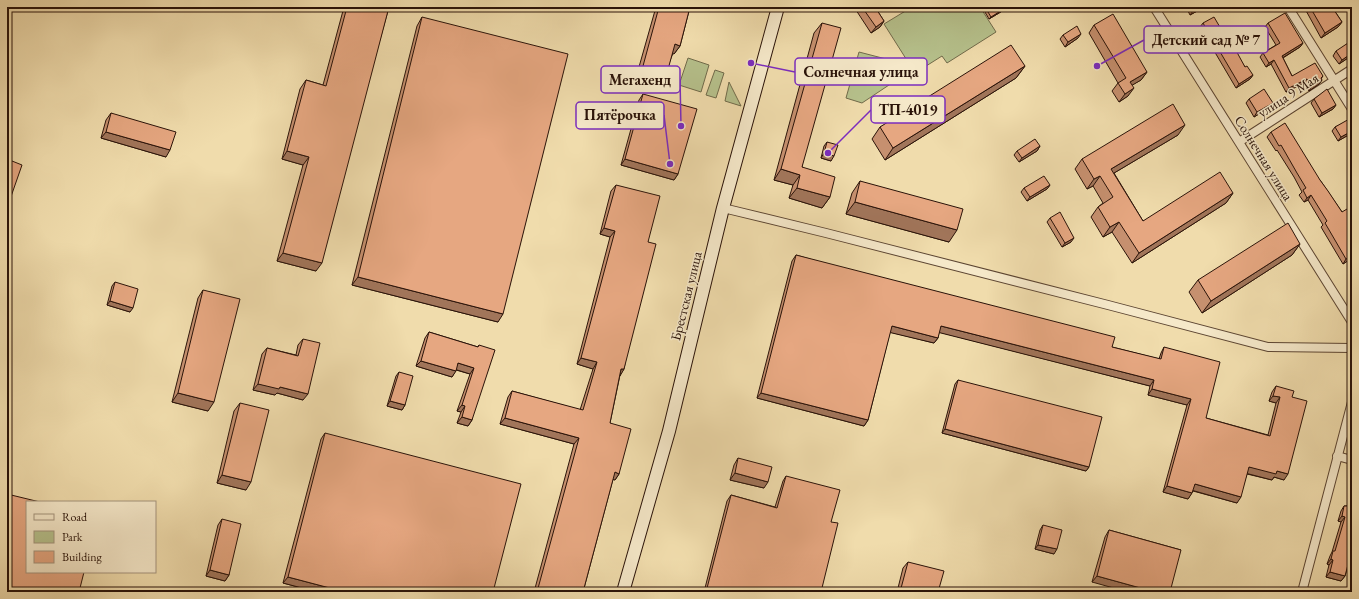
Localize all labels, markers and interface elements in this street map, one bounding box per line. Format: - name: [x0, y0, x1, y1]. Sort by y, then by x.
- callout: Детский сад № 7: [1144, 26, 1268, 53]
- text: Детский сад № 7: [1152, 30, 1260, 49]
- callout: Солнечная улица: [795, 58, 927, 85]
- text: Солнечная улица: [803, 62, 919, 81]
- callout: Мегахенд: [601, 66, 680, 93]
- street label: улица 9 Мая: [1254, 69, 1322, 121]
- text: Мегахенд: [609, 70, 671, 89]
- callout: ТП-4019: [871, 96, 945, 123]
- text: ТП-4019: [879, 100, 937, 119]
- callout: Пятёрочка: [576, 102, 664, 129]
- text: Пятёрочка: [584, 105, 656, 124]
- street label: Солнечная улица: [1231, 112, 1298, 204]
- street label: Брестская улица: [666, 249, 706, 343]
- legend: [26, 501, 156, 573]
- text: Road: [62, 509, 88, 525]
- text: Park: [62, 529, 83, 545]
- text: Building: [62, 549, 103, 565]

